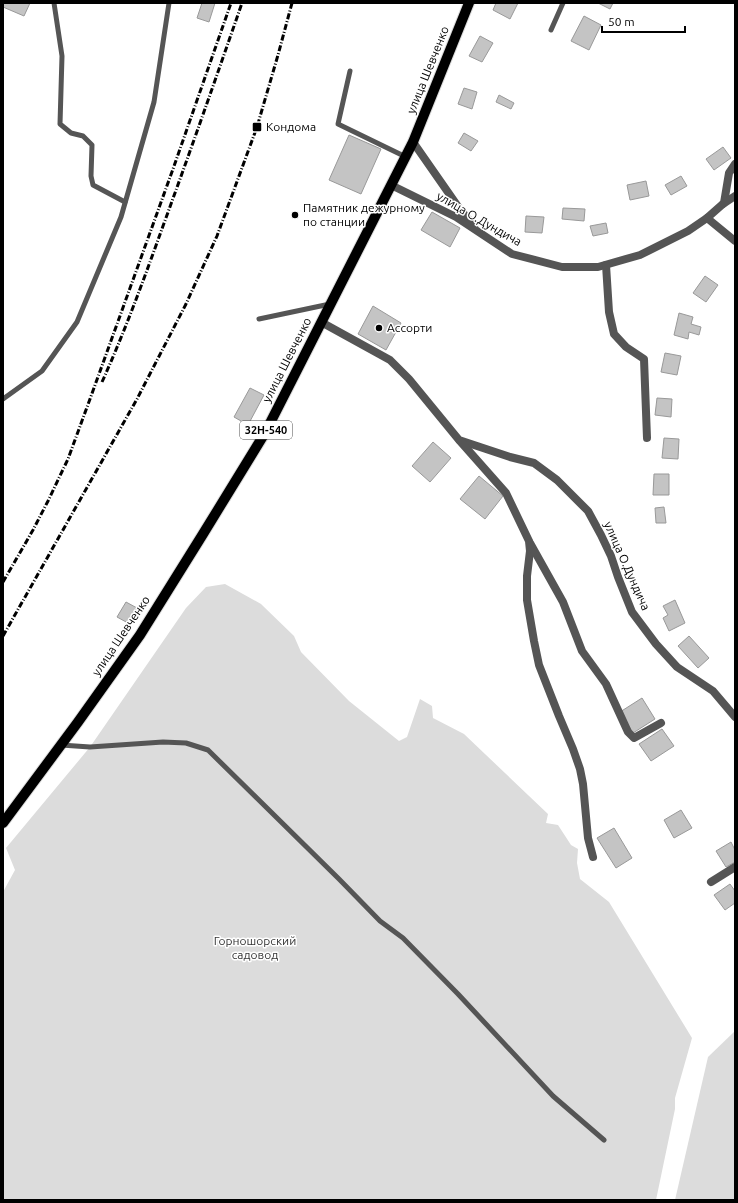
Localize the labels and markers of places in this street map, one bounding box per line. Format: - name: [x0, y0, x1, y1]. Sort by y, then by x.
- place label: Кондома: [266, 120, 316, 133]
- marker: Кондома: [251, 121, 263, 133]
- place label: Памятник дежурному по станции: [303, 201, 425, 228]
- marker: Памятник дежурному по станции: [290, 210, 300, 220]
- place label: Ассорти: [387, 321, 432, 334]
- marker: Ассорти: [374, 323, 384, 333]

